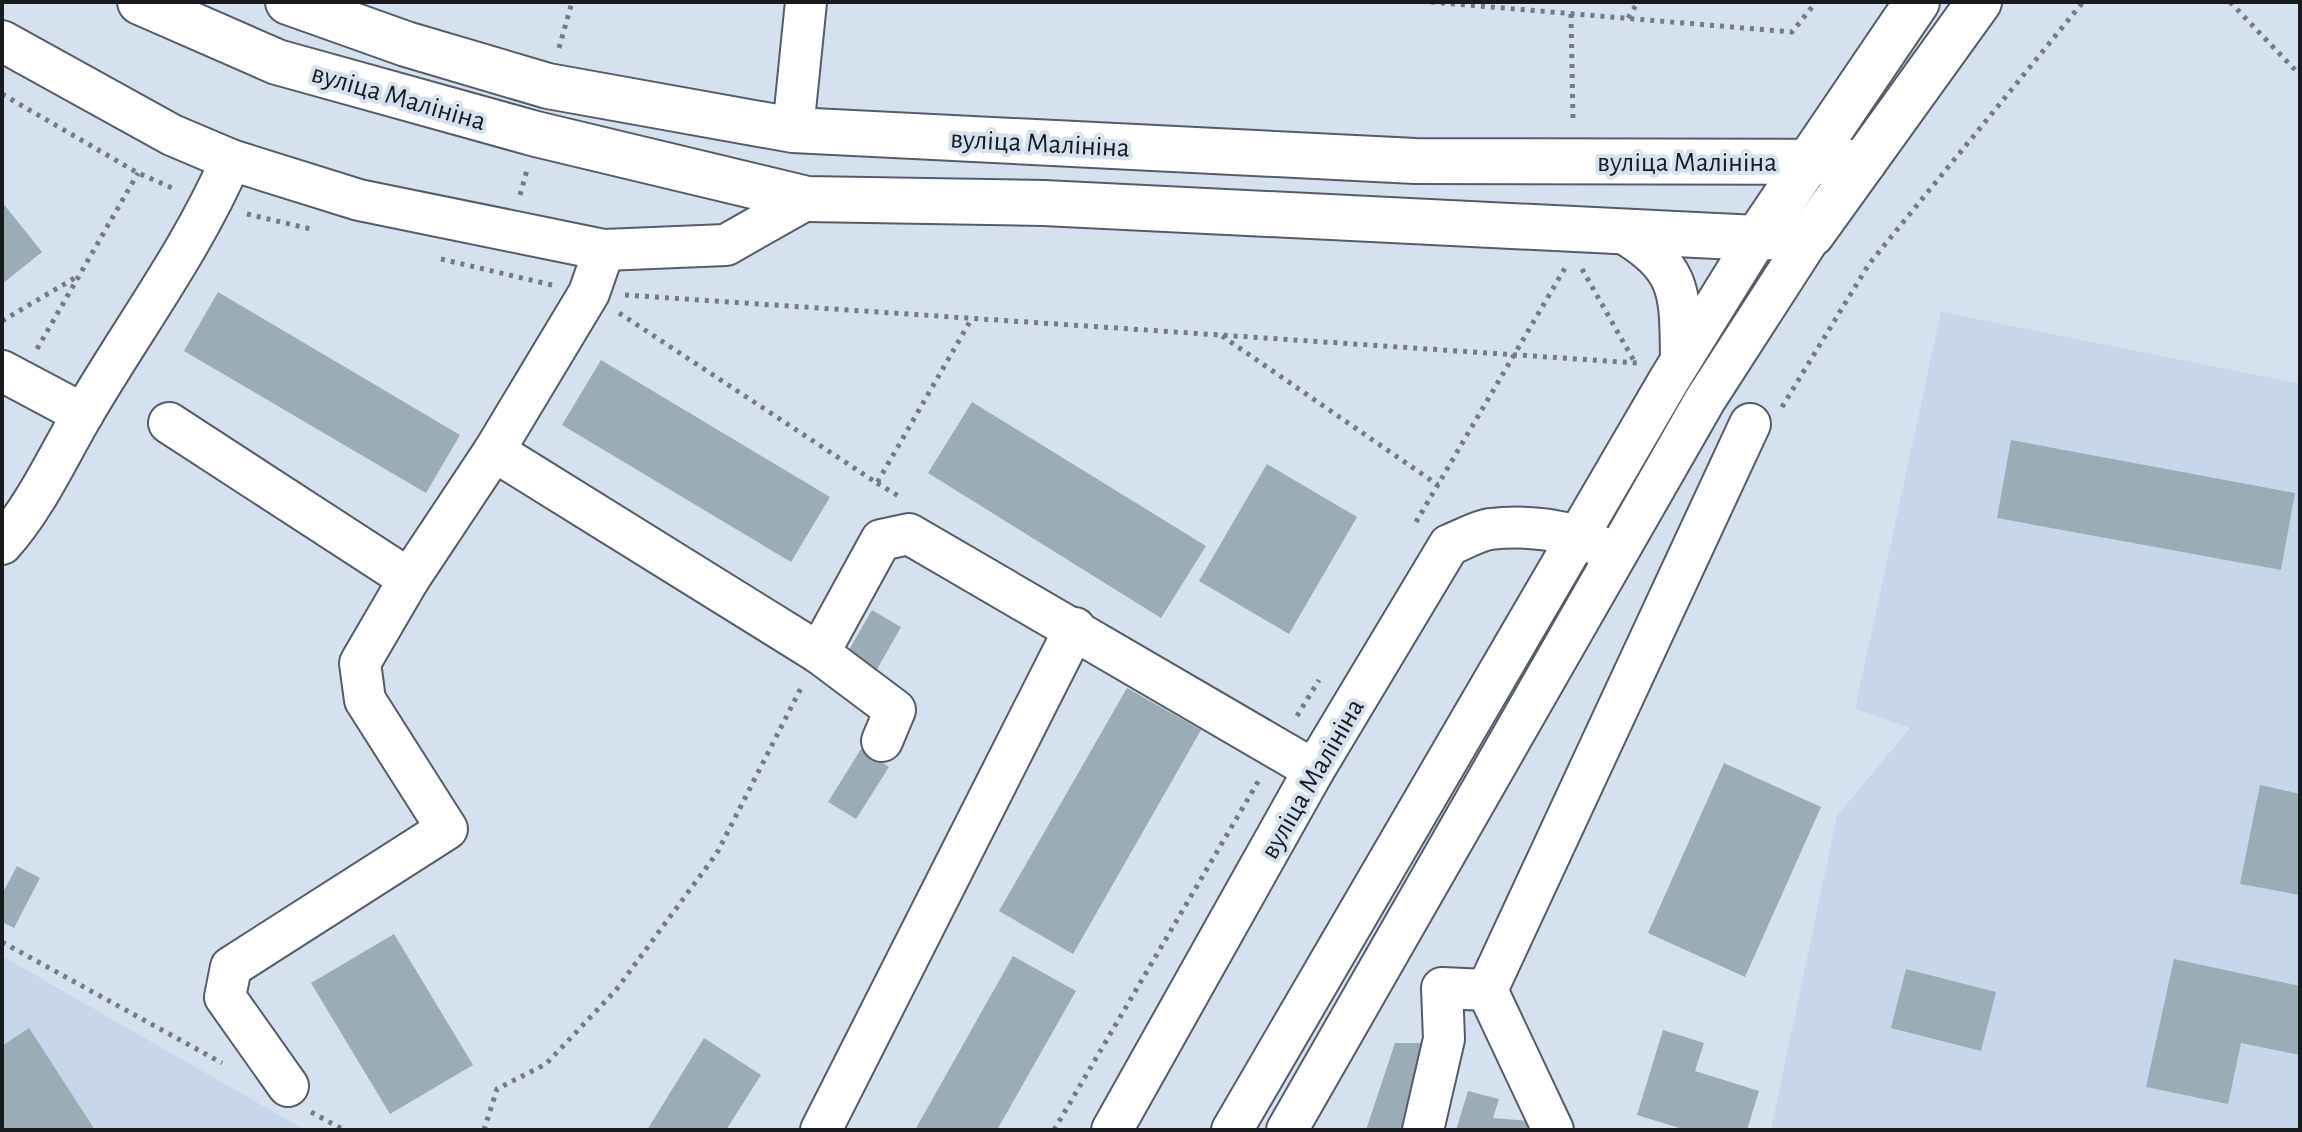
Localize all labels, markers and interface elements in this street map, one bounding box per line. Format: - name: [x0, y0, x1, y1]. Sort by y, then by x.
- street label: вуліца Малініна: [308, 60, 489, 136]
- street label: вуліца Малініна: [949, 125, 1131, 163]
- street label: вуліца Малініна: [1597, 149, 1777, 177]
- street label: вуліца Малініна: [1256, 694, 1370, 864]

